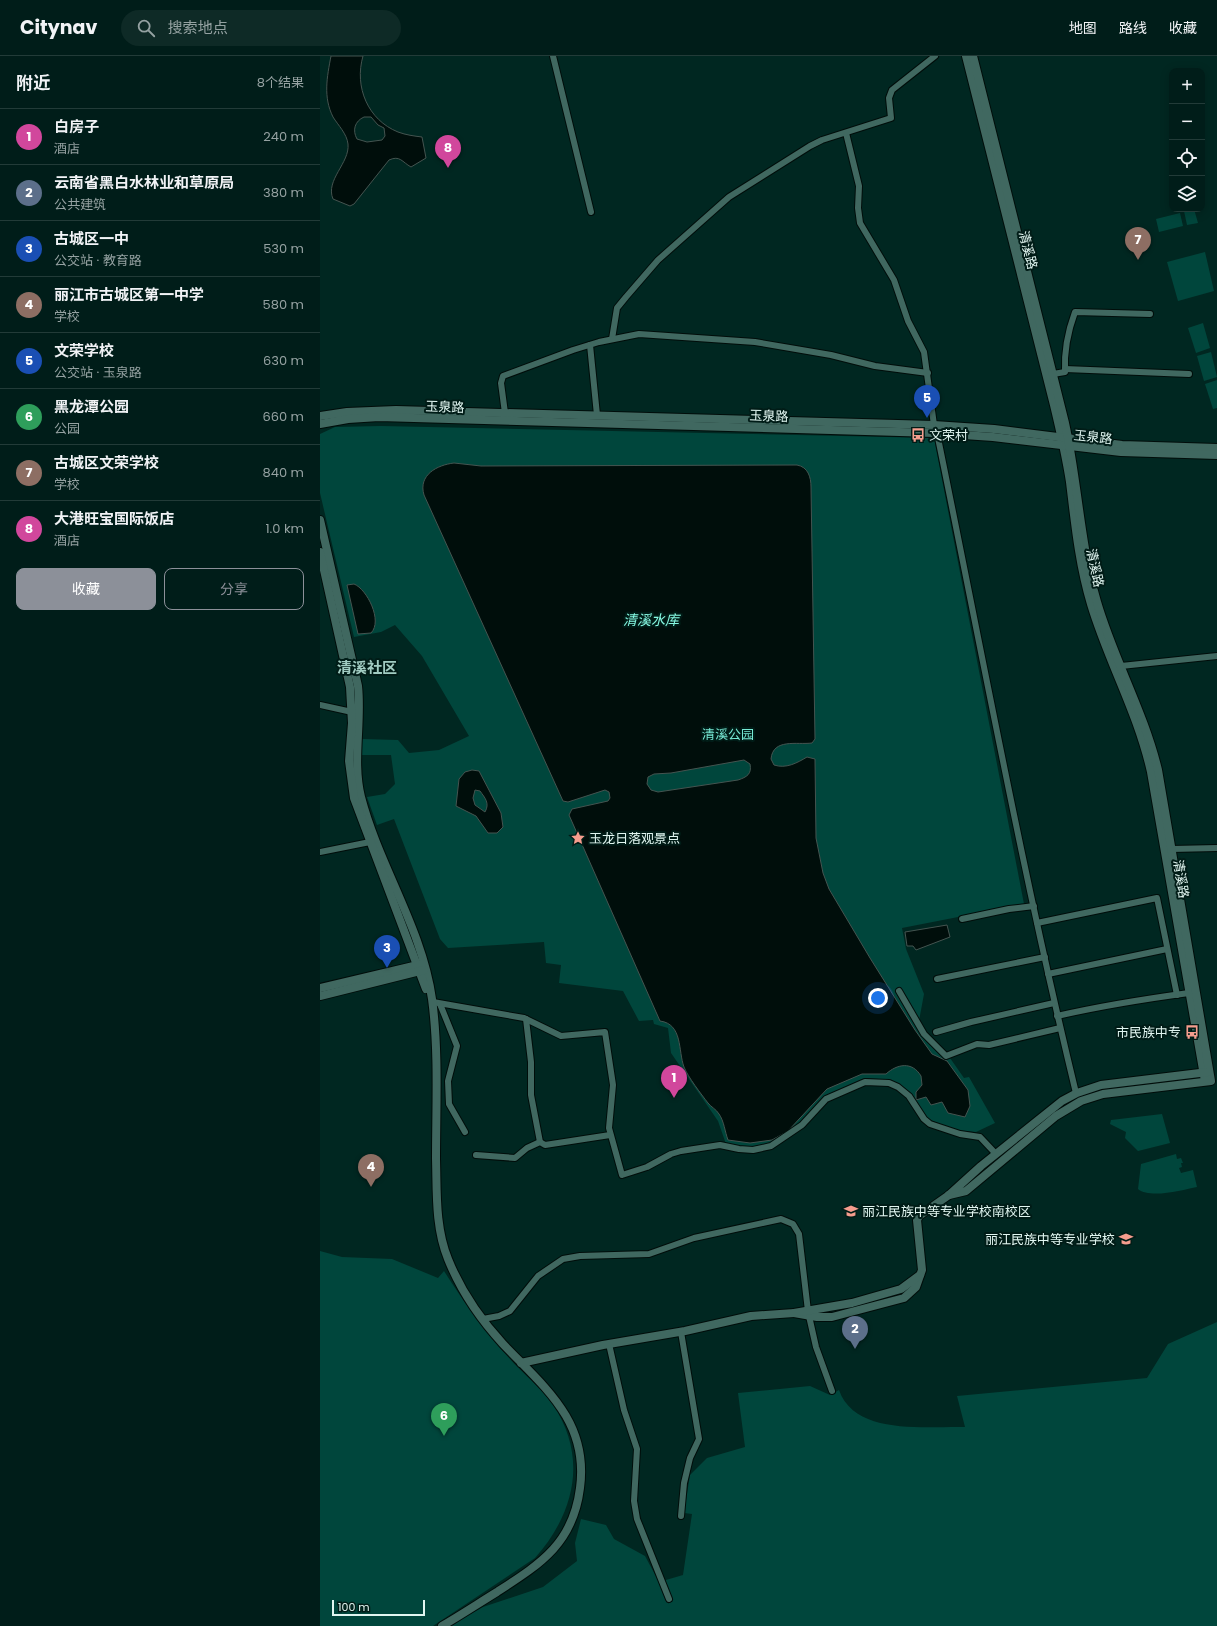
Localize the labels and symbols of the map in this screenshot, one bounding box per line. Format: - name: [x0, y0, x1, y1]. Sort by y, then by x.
- pin: 8: [435, 135, 461, 168]
- pin: 7: [1125, 227, 1151, 260]
- street label: 清溪路: [1014, 229, 1042, 271]
- pin: 5: [914, 385, 940, 418]
- street label: 玉泉路: [425, 397, 465, 417]
- street label: 玉泉路: [749, 406, 789, 426]
- place label: 文荣村: [929, 426, 968, 445]
- street label: 玉泉路: [1073, 426, 1113, 448]
- bus stop icon: 文荣村: [910, 427, 926, 443]
- street label: 清溪路: [1082, 547, 1108, 589]
- water label: 清溪水库: [623, 610, 681, 630]
- district label: 清溪社区: [337, 657, 397, 678]
- park label: 清溪公园: [702, 725, 754, 744]
- place label: 玉龙日落观景点: [589, 829, 680, 848]
- place icon: 玉龙日落观景点: [570, 830, 586, 846]
- street label: 清溪路: [1169, 858, 1193, 900]
- pin: 3: [374, 935, 400, 968]
- your location: [868, 988, 888, 1008]
- place label: 市民族中专: [1116, 1023, 1181, 1042]
- bus stop icon: 市民族中专: [1184, 1024, 1200, 1040]
- pin: 1: [661, 1065, 687, 1098]
- pin: 4: [358, 1154, 384, 1187]
- place label: 丽江民族中等专业学校南校区: [862, 1202, 1031, 1221]
- school or university icon: 丽江民族中等专业学校南校区: [843, 1203, 859, 1219]
- place label: 丽江民族中等专业学校: [985, 1230, 1115, 1249]
- school or university icon: 丽江民族中等专业学校: [1118, 1231, 1134, 1247]
- pin: 2: [842, 1316, 868, 1349]
- pin: 6: [431, 1403, 457, 1436]
- scale bar: [332, 1598, 425, 1617]

